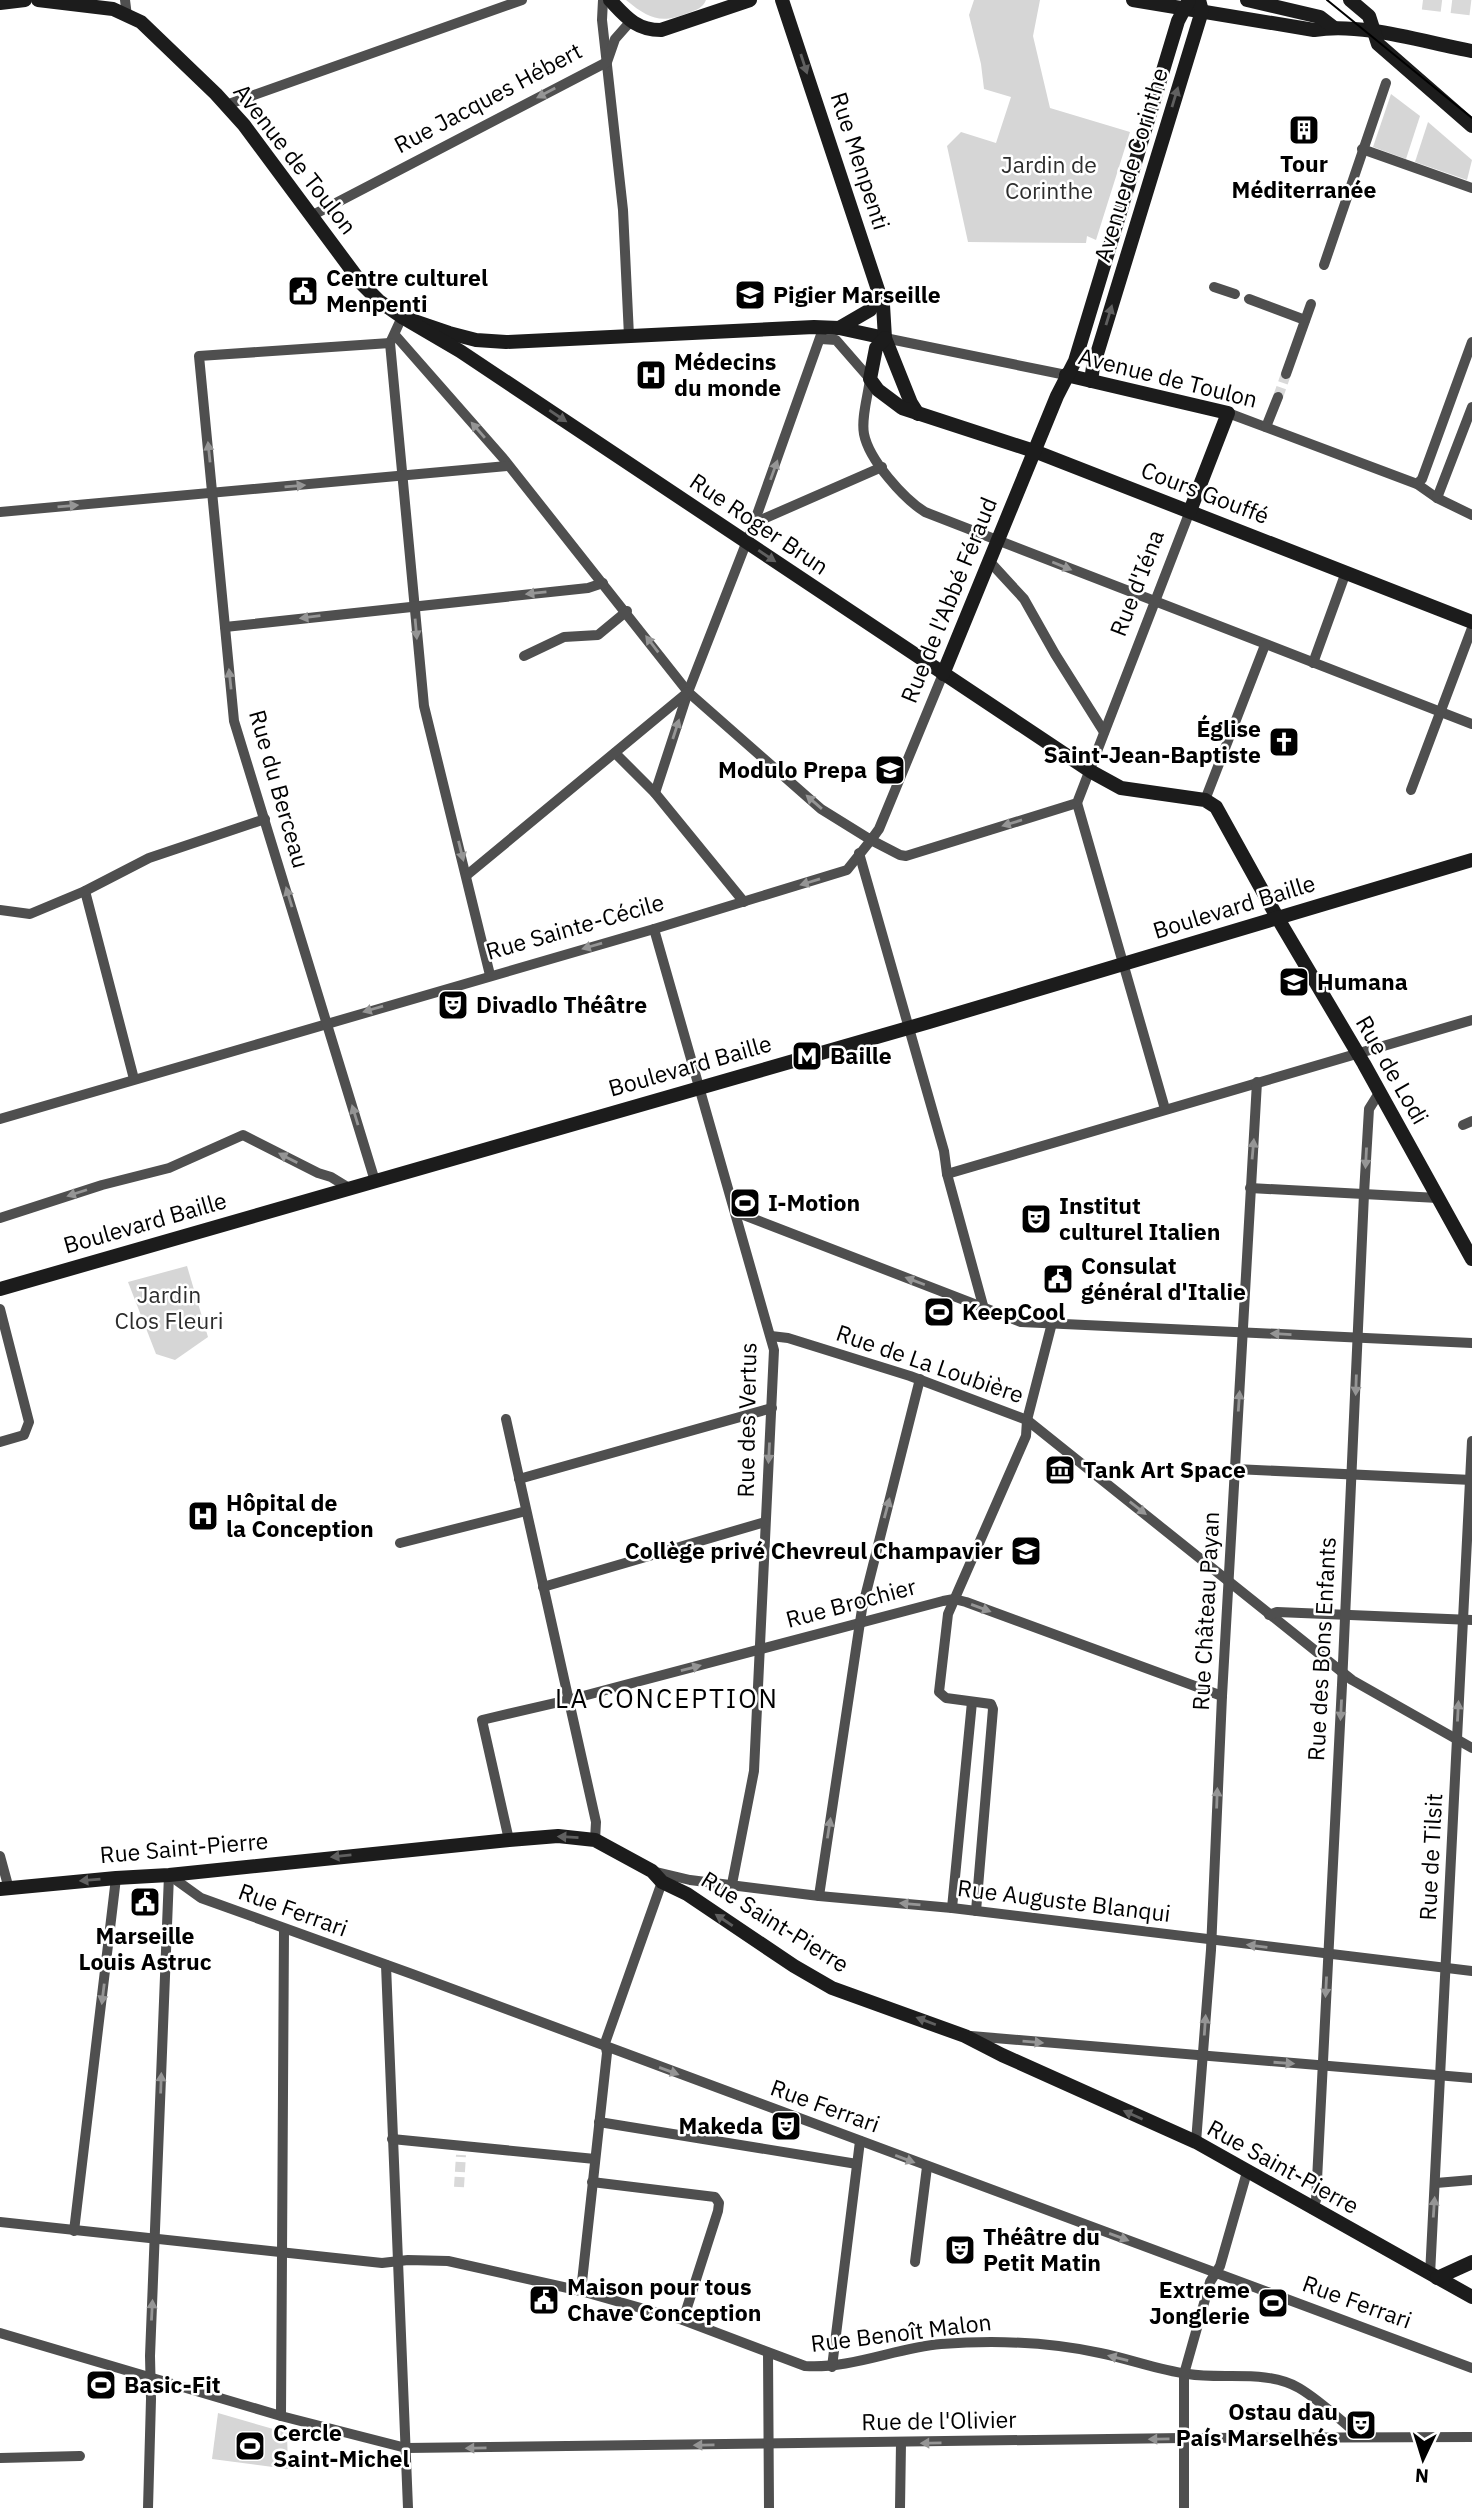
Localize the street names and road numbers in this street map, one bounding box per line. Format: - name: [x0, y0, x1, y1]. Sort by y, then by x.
- street label: Rue Jacques Hébert: [388, 35, 587, 159]
- street label: Avenue de Corinthe: [1086, 64, 1174, 266]
- street label: Avenue de Toulon: [228, 77, 364, 240]
- street label: Rue Menpenti: [825, 88, 897, 233]
- street label: Avenue de Toulon: [1076, 340, 1261, 414]
- street label: Cours Gouffé: [1137, 454, 1274, 530]
- street label: Rue Roger Brun: [684, 466, 835, 581]
- street label: Rue de l'Abbé Féraud: [893, 492, 1003, 707]
- street label: Rue d'Iéna: [1102, 525, 1170, 640]
- street label: Rue du Berceau: [243, 706, 317, 871]
- street label: Boulevard Baille: [1149, 867, 1319, 945]
- street label: Rue Sainte-Cécile: [482, 886, 667, 966]
- street label: Rue de Lodi: [1350, 1010, 1436, 1129]
- street label: Boulevard Baille: [605, 1027, 775, 1103]
- street label: Boulevard Baille: [60, 1184, 230, 1260]
- street label: Rue de La Loubière: [833, 1317, 1028, 1409]
- street label: Rue des Vertus: [730, 1342, 762, 1498]
- street label: Rue Château Payan: [1185, 1511, 1225, 1711]
- street label: Rue des Bons Enfants: [1300, 1536, 1342, 1762]
- street label: Rue Brochier: [782, 1570, 920, 1634]
- street label: Rue de Tilsit: [1412, 1793, 1448, 1921]
- street label: Rue Saint-Pierre: [99, 1825, 269, 1869]
- street label: Rue Saint-Pierre: [696, 1864, 855, 1979]
- street label: Rue Auguste Blanqui: [956, 1872, 1172, 1928]
- street label: Rue Ferrari: [235, 1875, 352, 1943]
- street label: Rue Ferrari: [767, 2071, 884, 2139]
- street label: Rue Saint-Pierre: [1202, 2112, 1365, 2220]
- street label: Rue Ferrari: [1299, 2267, 1416, 2335]
- street label: Rue Benoît Malon: [809, 2306, 993, 2358]
- street label: Rue de l'Olivier: [861, 2404, 1017, 2436]

